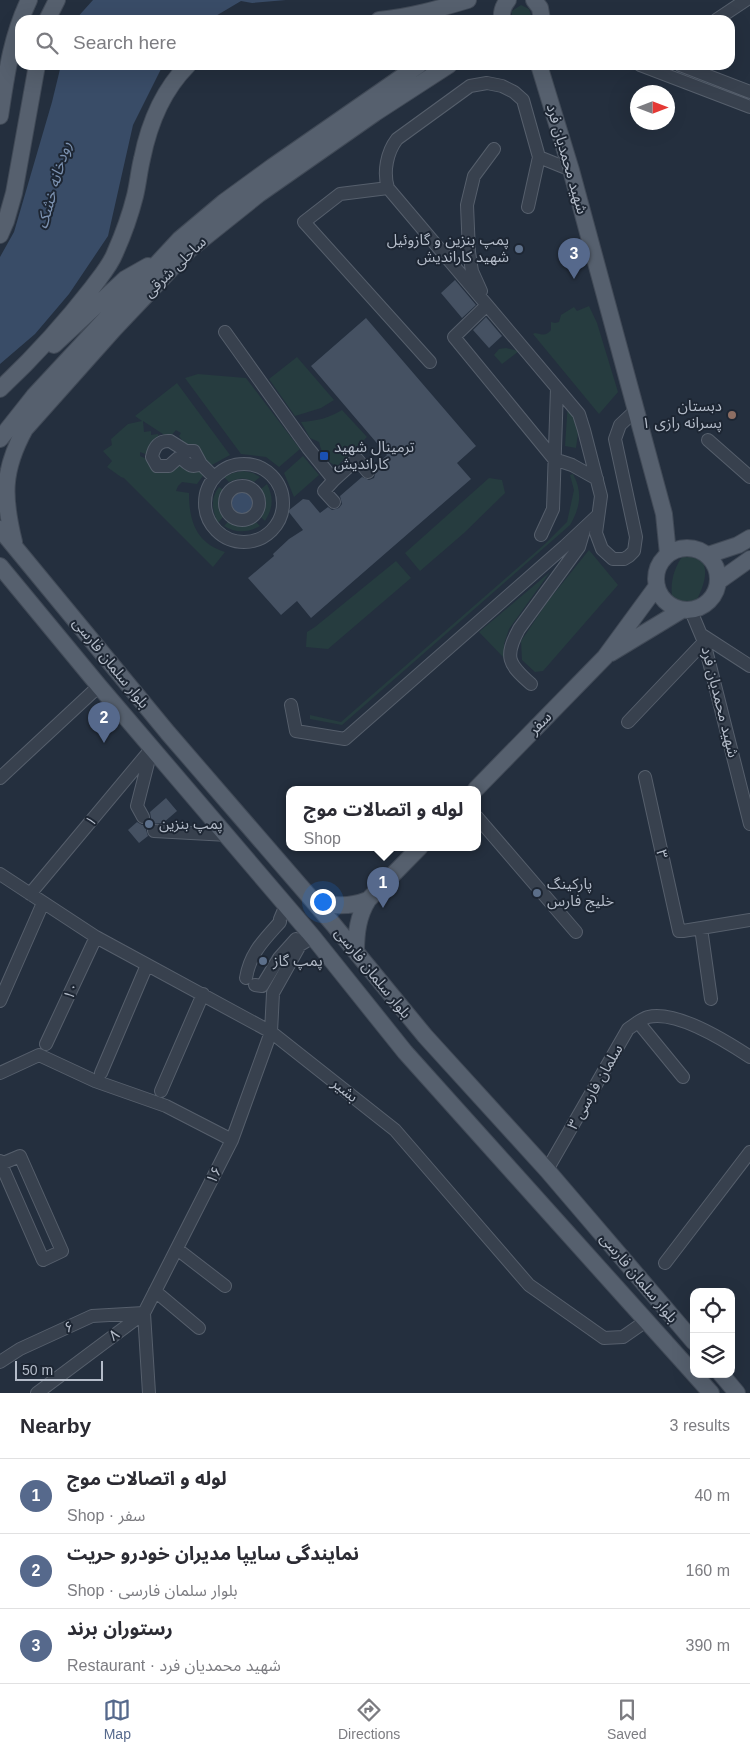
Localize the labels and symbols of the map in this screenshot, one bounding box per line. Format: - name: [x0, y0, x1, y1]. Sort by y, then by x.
- north arrow: [630, 85, 675, 130]
- street label: شهید محمدیان فرد: [543, 102, 591, 216]
- water label: رودخانه خشک: [33, 139, 75, 231]
- place label: پمپ بنزین و گازوئیل شهید کاراندیش: [387, 231, 509, 266]
- street label: ساحلی شرقی: [140, 233, 210, 301]
- pin: 3: [558, 238, 590, 279]
- marker: پمپ بنزین و گازوئیل شهید کاراندیش: [513, 243, 525, 255]
- place label: دبستان پسرانه رازی ۱: [642, 397, 722, 433]
- marker: دبستان پسرانه رازی ۱: [726, 409, 738, 421]
- place label: ترمینال شهید کاراندیش: [334, 438, 414, 473]
- marker: ترمینال شهید کاراندیش: [318, 450, 330, 462]
- street label: بلوار سلمان فارسی: [69, 614, 153, 712]
- street label: شهید محمدیان فرد: [697, 645, 743, 760]
- pin: 2: [88, 702, 120, 743]
- street label: سفر: [524, 708, 555, 739]
- street label: ۱: [81, 812, 100, 829]
- place label: پمپ بنزین: [159, 815, 223, 834]
- marker: پمپ بنزین: [143, 818, 155, 830]
- street label: ۳: [653, 848, 672, 860]
- pin: 1: [367, 867, 399, 908]
- place label: پارکینگ خلیج فارس: [547, 875, 614, 913]
- marker: پارکینگ خلیج فارس: [531, 887, 543, 899]
- your location: [310, 889, 336, 915]
- street label: بلوار سلمان فارسی: [331, 924, 415, 1022]
- place label: پمپ گاز: [272, 952, 323, 971]
- marker: پمپ گاز: [257, 955, 269, 967]
- street label: ۱۰: [59, 979, 82, 1002]
- street label: ۳ سلمان فارسی: [563, 1041, 627, 1133]
- street label: بشیر: [328, 1073, 362, 1106]
- street label: ۱۶: [202, 1163, 225, 1186]
- street label: بلوار سلمان فارسی: [596, 1229, 682, 1327]
- street label: ۶: [61, 1317, 76, 1336]
- street label: ۸: [105, 1325, 123, 1344]
- scale bar: [15, 1358, 102, 1381]

